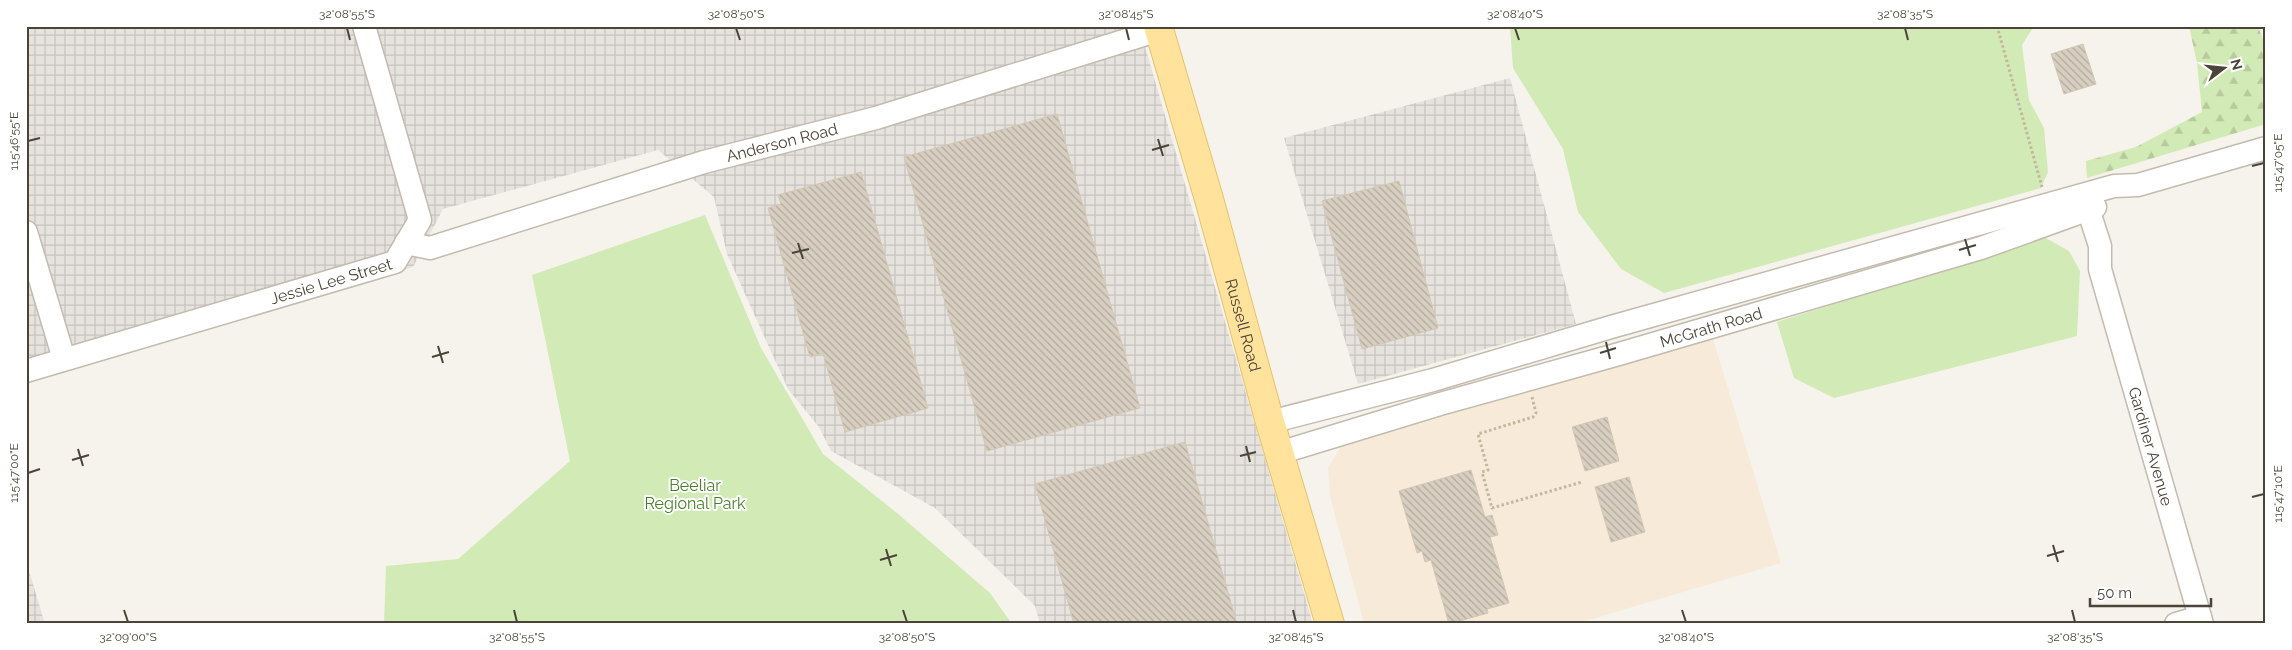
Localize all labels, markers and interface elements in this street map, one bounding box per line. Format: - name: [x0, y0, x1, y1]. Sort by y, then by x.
- text: 32°08'55"S: [319, 7, 375, 21]
- text: 32°08'50"S: [708, 7, 764, 21]
- text: 32°08'45"S: [1098, 7, 1154, 21]
- text: 32°08'40"S: [1487, 7, 1543, 21]
- text: 32°08'35"S: [1877, 7, 1933, 21]
- north arrow: [2200, 42, 2250, 92]
- text: N: [2227, 57, 2246, 72]
- text: 115°46'55"E: [7, 112, 21, 170]
- street label: Anderson Road: [724, 119, 840, 165]
- text: 115°47'05"E: [2271, 134, 2285, 192]
- street label: Jessie Lee Street: [268, 254, 395, 308]
- street label: Russell Road: [1222, 276, 1265, 374]
- street label: McGrath Road: [1658, 303, 1764, 351]
- street label: Gardiner Avenue: [2125, 385, 2177, 508]
- text: 115°47'00"E: [7, 443, 21, 503]
- text: 115°47'10"E: [2271, 465, 2285, 523]
- park label: Beeliar Regional Park: [644, 476, 746, 513]
- scale bar: [2090, 575, 2211, 607]
- text: 50 m: [2097, 584, 2132, 602]
- text: 32°09'00"S: [99, 630, 157, 644]
- text: 32°08'55"S: [489, 630, 545, 644]
- text: 32°08'50"S: [879, 630, 935, 644]
- text: 32°08'45"S: [1268, 630, 1324, 644]
- text: 32°08'40"S: [1658, 630, 1714, 644]
- text: 32°08'35"S: [2047, 630, 2103, 644]

